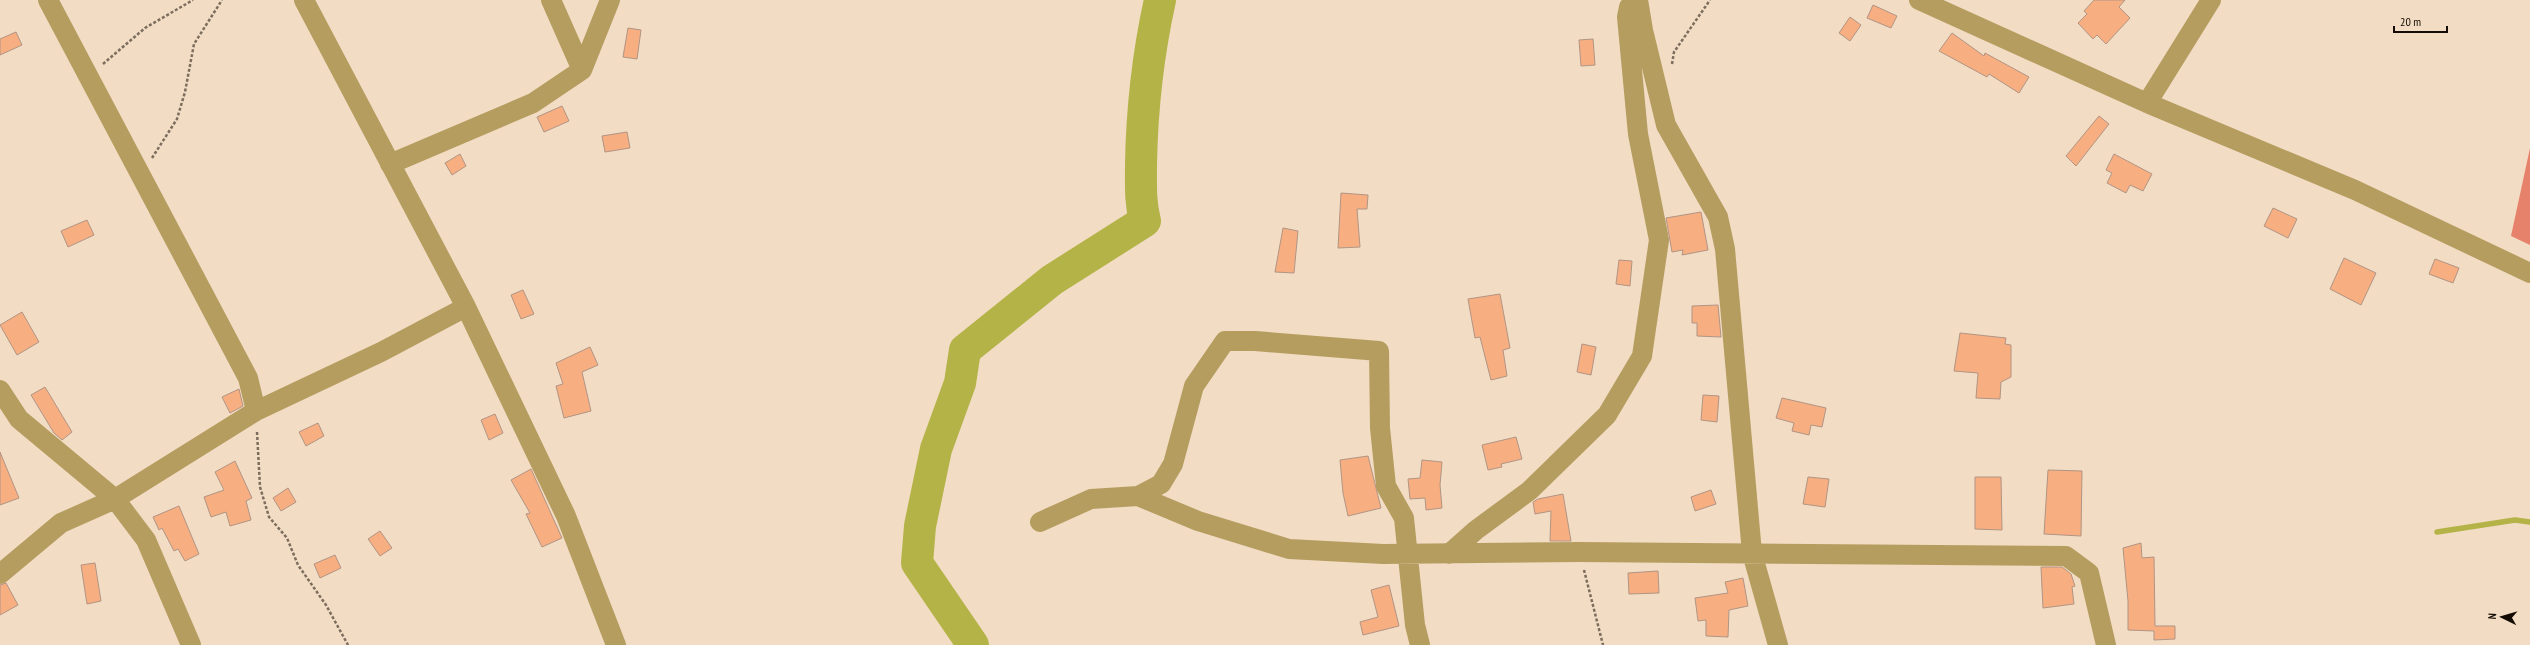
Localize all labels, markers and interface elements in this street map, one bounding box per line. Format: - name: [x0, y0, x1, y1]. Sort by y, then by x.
- scale bar: [2394, 8, 2447, 34]
- text: 20 m: [2400, 14, 2421, 29]
- north arrow: [2482, 597, 2522, 637]
- text: N: [2485, 613, 2499, 620]

